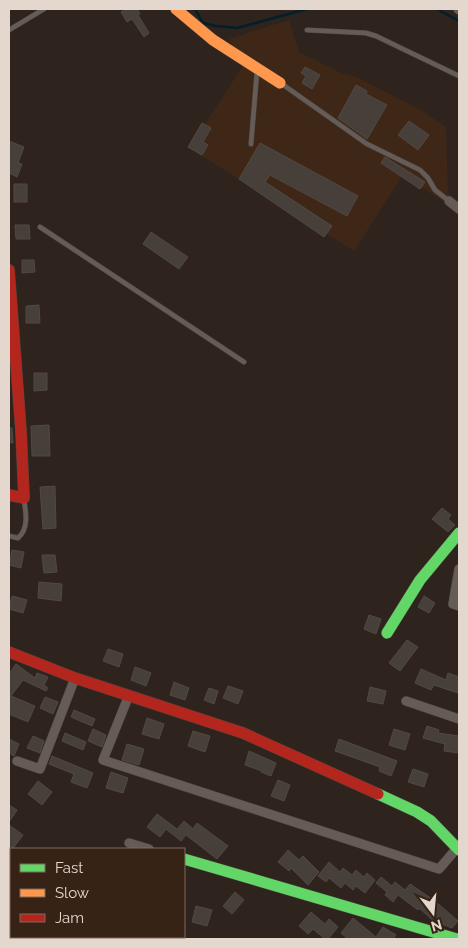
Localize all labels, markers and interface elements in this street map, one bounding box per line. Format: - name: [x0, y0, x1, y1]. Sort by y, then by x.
- legend: [10, 848, 185, 938]
- text: Fast: [55, 859, 83, 877]
- text: Slow: [55, 884, 89, 902]
- north arrow: [408, 888, 458, 938]
- text: Jam: [55, 909, 84, 927]
- text: N: [429, 916, 444, 935]

